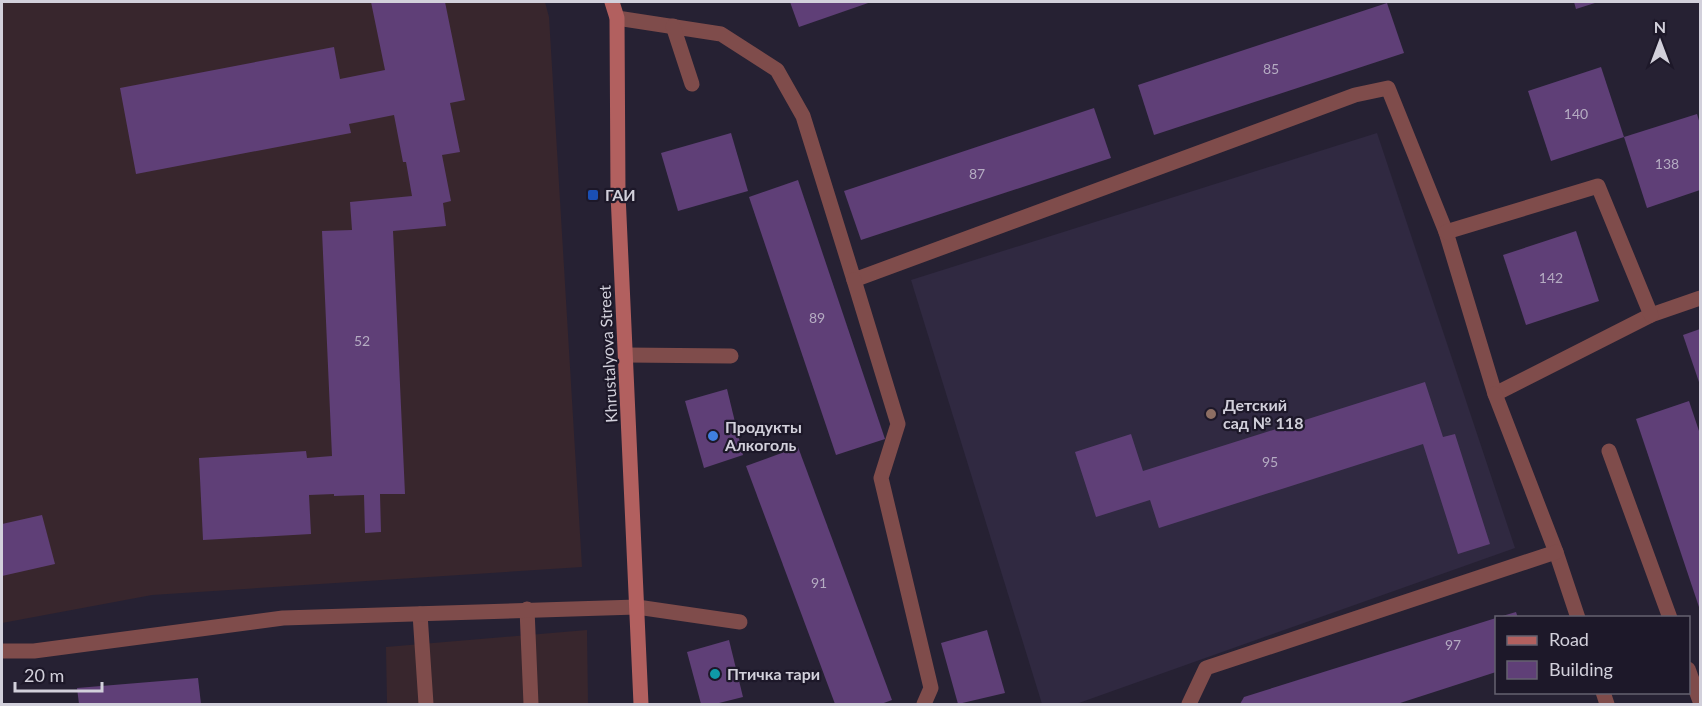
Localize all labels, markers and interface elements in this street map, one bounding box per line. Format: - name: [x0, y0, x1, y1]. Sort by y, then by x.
- north arrow: [1630, 12, 1690, 72]
- text: N: [1654, 17, 1666, 36]
- house number: 85: [1263, 60, 1279, 77]
- house number: 140: [1564, 105, 1588, 122]
- house number: 138: [1655, 155, 1679, 172]
- house number: 87: [969, 165, 985, 182]
- place label: ГАИ: [605, 185, 636, 204]
- marker: ГАИ: [586, 188, 600, 202]
- house number: 142: [1539, 269, 1563, 286]
- street label: Khrustalyova Street: [594, 284, 621, 423]
- house number: 89: [809, 309, 825, 326]
- house number: 52: [354, 332, 370, 349]
- place label: Детский сад № 118: [1223, 395, 1303, 432]
- marker: Детский сад № 118: [1204, 407, 1218, 421]
- place label: Продукты Алкоголь: [724, 417, 802, 454]
- marker: Продукты Алкоголь: [706, 429, 720, 443]
- house number: 95: [1262, 453, 1278, 470]
- house number: 91: [811, 574, 827, 591]
- legend: [1495, 616, 1690, 694]
- text: Road: [1549, 628, 1589, 650]
- house number: 97: [1445, 636, 1461, 653]
- scale bar: [15, 655, 102, 693]
- text: Building: [1549, 658, 1613, 680]
- text: 20 m: [24, 664, 64, 686]
- place label: Птичка тари: [727, 664, 820, 683]
- marker: Птичка тари: [708, 667, 722, 681]

